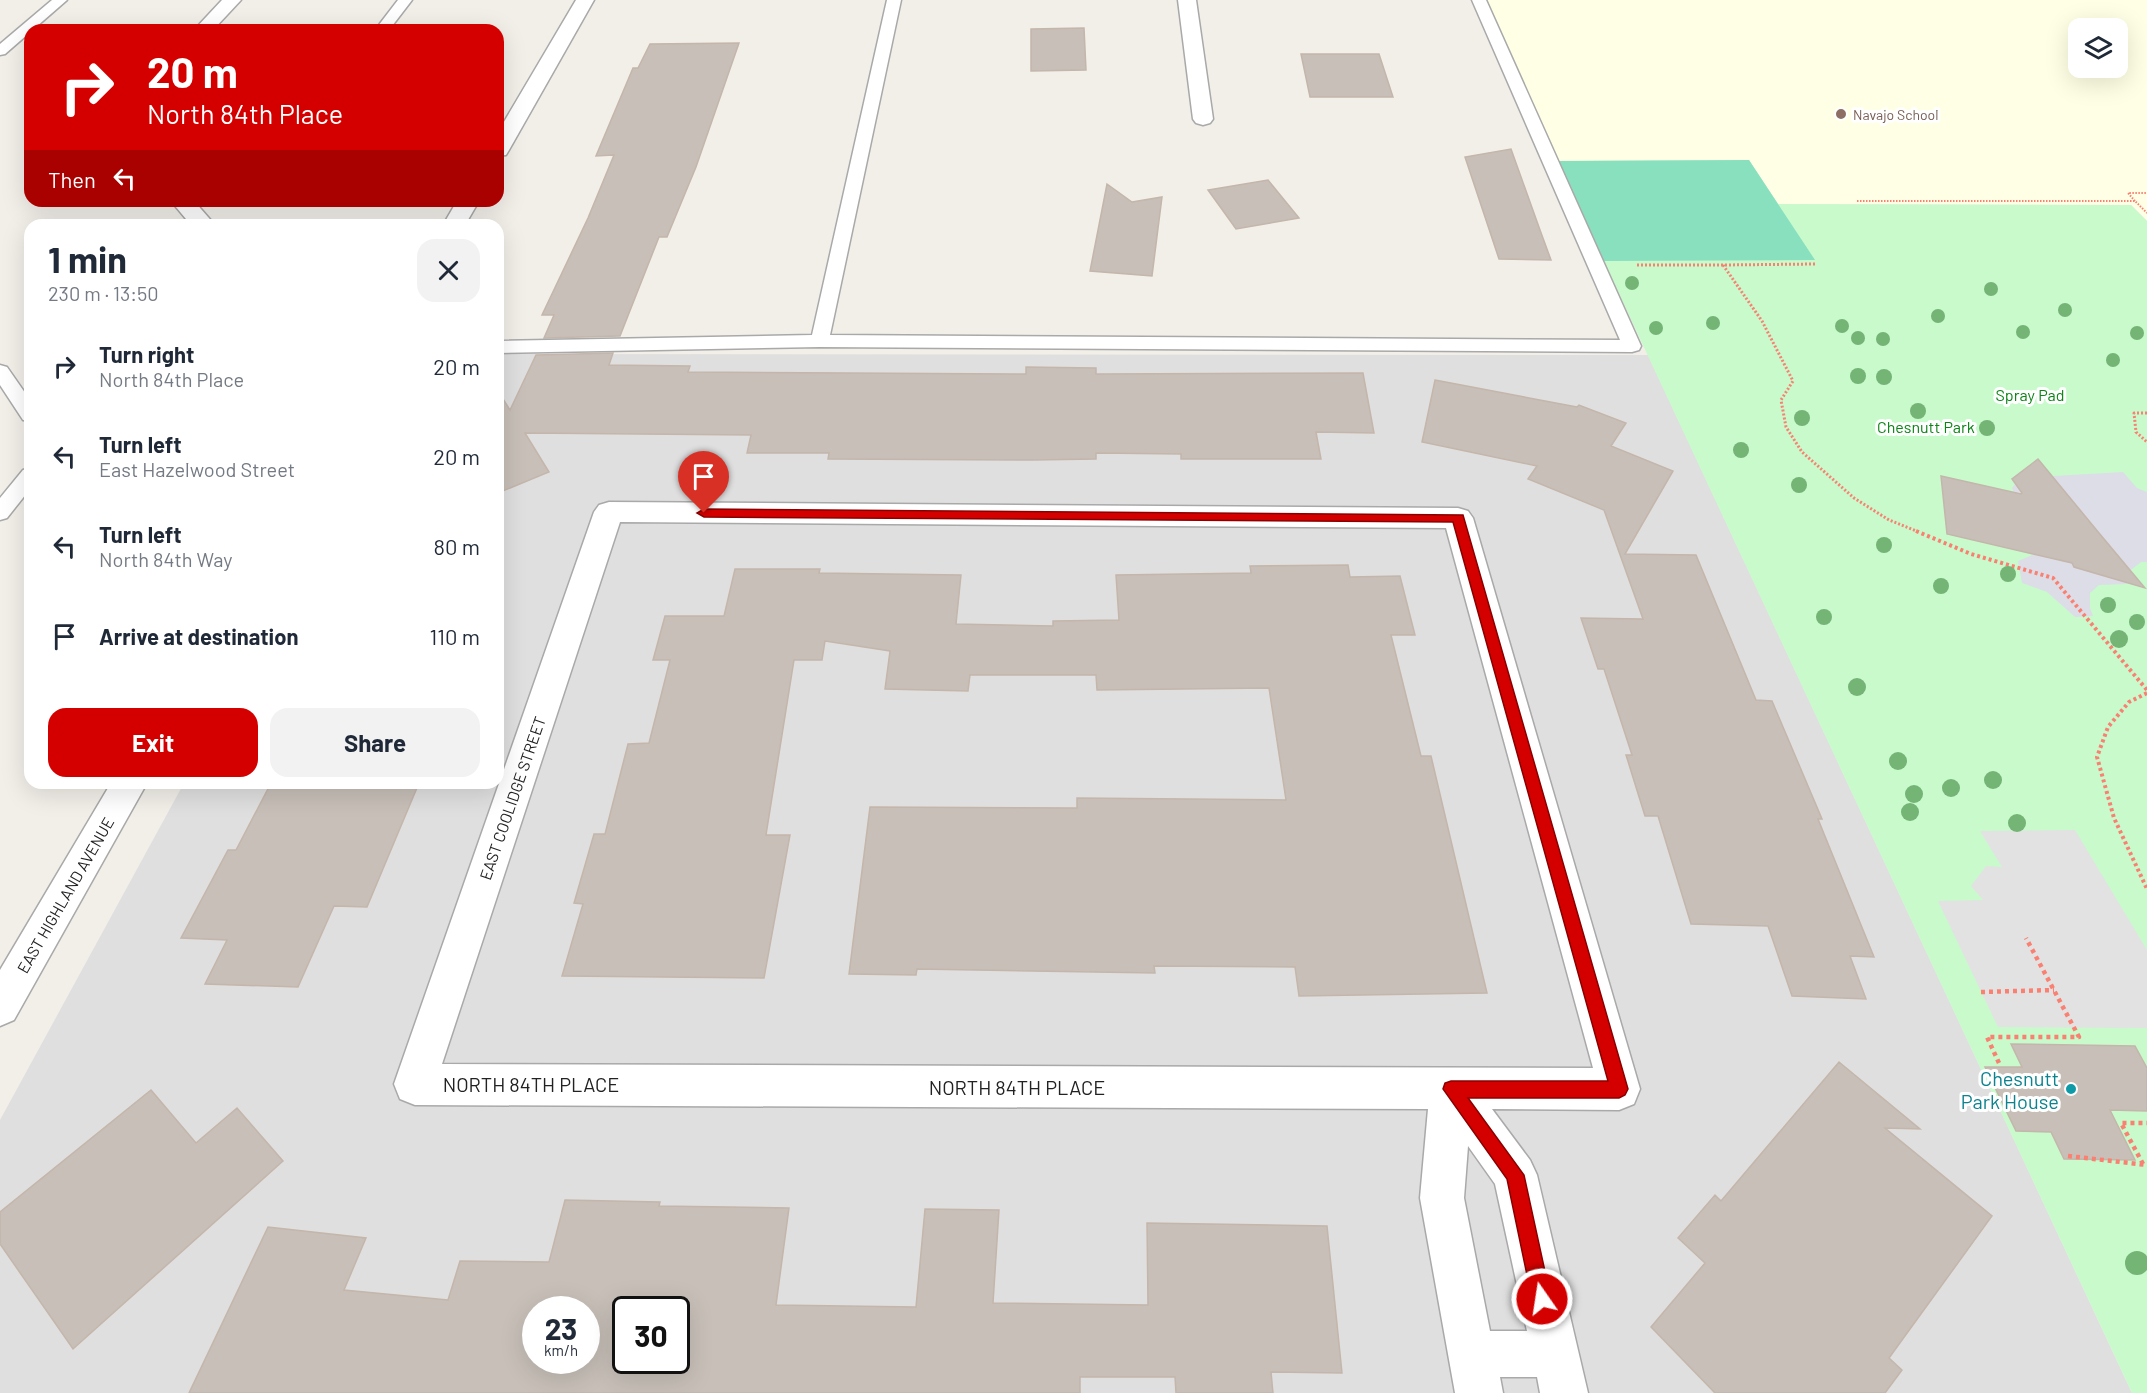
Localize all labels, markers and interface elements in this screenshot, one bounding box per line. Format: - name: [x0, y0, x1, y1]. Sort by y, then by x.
- map controls: [2068, 18, 2128, 78]
- button: layers: [2068, 18, 2128, 78]
- text: 20 m: [147, 46, 238, 96]
- icon: right: [48, 48, 126, 126]
- text: North 84th Place: [147, 97, 343, 129]
- place label: Navajo School: [1853, 106, 1938, 123]
- marker: Navajo School: [1834, 107, 1848, 121]
- icon: left: [108, 162, 141, 195]
- text: Then: [48, 166, 96, 192]
- text: 1 min: [48, 237, 127, 280]
- button: close: [417, 239, 480, 302]
- text: 230 m · 13:50: [48, 281, 159, 305]
- text: Turn right: [99, 341, 194, 367]
- icon: right: [48, 350, 81, 383]
- text: 20 m: [433, 353, 480, 379]
- text: North 84th Place: [99, 367, 244, 391]
- park label: Spray Pad: [1996, 385, 2064, 404]
- park label: Chesnutt Park: [1877, 417, 1975, 436]
- text: Turn left: [99, 431, 182, 457]
- icon: left: [48, 440, 81, 473]
- text: 20 m: [433, 443, 480, 469]
- pin: [678, 451, 729, 513]
- text: East Hazelwood Street: [99, 457, 295, 481]
- icon: arrive: [687, 460, 720, 493]
- text: Turn left: [99, 521, 182, 547]
- icon: left: [48, 530, 81, 563]
- text: 80 m: [434, 533, 480, 559]
- text: North 84th Way: [99, 547, 232, 571]
- icon: arrive: [48, 620, 81, 653]
- text: Arrive at destination: [99, 623, 298, 649]
- text: 110 m: [430, 623, 480, 649]
- button: Exit: [48, 708, 258, 777]
- button: Share: [270, 708, 480, 777]
- street label: EAST COOLIDGE STREET: [475, 714, 549, 882]
- street label: EAST HIGHLAND AVENUE: [13, 814, 117, 976]
- place label: Chesnutt Park House: [1961, 1066, 2059, 1113]
- street label: NORTH 84TH PLACE: [443, 1072, 619, 1096]
- street label: NORTH 84TH PLACE: [929, 1075, 1105, 1099]
- marker: Chesnutt Park House: [2064, 1082, 2078, 1096]
- position arrow: [1510, 1267, 1574, 1331]
- speed limit sign: 30: [612, 1296, 690, 1374]
- text: 23: [545, 1310, 577, 1346]
- text: km/h: [544, 1341, 578, 1359]

